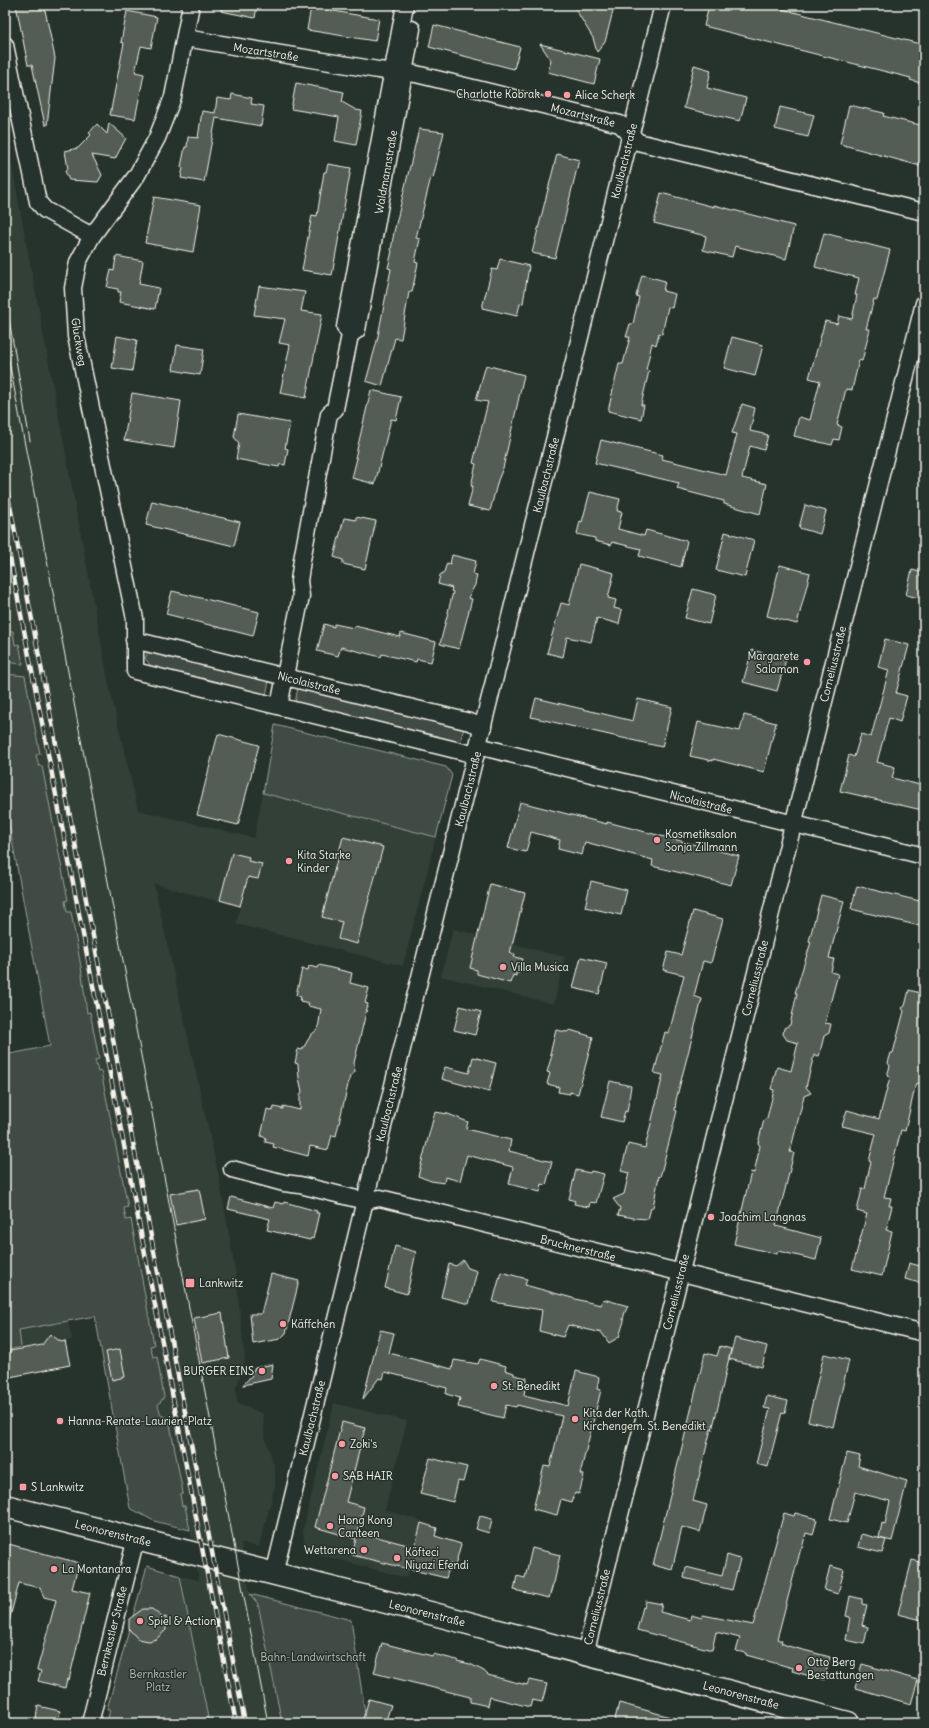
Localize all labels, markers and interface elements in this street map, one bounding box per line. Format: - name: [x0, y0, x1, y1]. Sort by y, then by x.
- street label: Mozartstraße: [232, 40, 300, 64]
- place label: Charlotte Kobrak: [456, 87, 540, 101]
- place label: Alice Scherk: [575, 88, 635, 102]
- marker: Charlotte Kobrak: [543, 89, 553, 99]
- marker: Alice Scherk: [562, 90, 572, 100]
- street label: Mozartstraße: [549, 100, 617, 130]
- street label: Kaulbachstraße: [608, 122, 640, 200]
- street label: Waldmannstraße: [372, 129, 400, 215]
- street label: Gluckweg: [68, 317, 90, 367]
- street label: Kaulbachstraße: [530, 436, 562, 514]
- street label: Corneliusstraße: [817, 625, 849, 703]
- place label: Margarete Salomon: [747, 649, 799, 676]
- marker: Margarete Salomon: [802, 657, 812, 667]
- street label: Nicolaistraße: [276, 668, 342, 698]
- street label: Kaulbachstraße: [452, 750, 484, 828]
- street label: Nicolaistraße: [668, 787, 734, 817]
- place label: Kosmetiksalon Sonja Zillmann: [665, 827, 737, 854]
- marker: Kosmetiksalon Sonja Zillmann: [652, 835, 662, 845]
- place label: Kita Starke Kinder: [297, 848, 351, 875]
- marker: Kita Starke Kinder: [284, 856, 294, 866]
- street label: Corneliusstraße: [739, 939, 771, 1017]
- place label: Villa Musica: [511, 960, 569, 974]
- marker: Villa Musica: [498, 962, 508, 972]
- street label: Kaulbachstraße: [373, 1065, 405, 1143]
- place label: Joachim Langnas: [719, 1210, 806, 1224]
- marker: Joachim Langnas: [706, 1212, 716, 1222]
- street label: Brucknerstraße: [539, 1232, 617, 1264]
- street label: Corneliusstraße: [660, 1253, 692, 1331]
- place label: Lankwitz: [199, 1276, 243, 1290]
- marker: Lankwitz: [184, 1277, 196, 1289]
- place label: Käffchen: [291, 1317, 335, 1331]
- marker: Käffchen: [278, 1319, 288, 1329]
- place label: BURGER EINS: [183, 1364, 254, 1378]
- marker: BURGER EINS: [257, 1366, 267, 1376]
- street label: Kaulbachstraße: [296, 1379, 328, 1457]
- place label: St. Benedikt: [502, 1379, 561, 1393]
- marker: St. Benedikt: [489, 1381, 499, 1391]
- place label: Kita der Kath. Kirchengem. St. Benedikt: [583, 1406, 706, 1433]
- place label: Hanna-Renate-Laurien-Platz: [68, 1414, 212, 1428]
- marker: Kita der Kath. Kirchengem. St. Benedikt: [570, 1414, 580, 1424]
- marker: Hanna-Renate-Laurien-Platz: [55, 1416, 65, 1426]
- place label: Zoki's: [350, 1437, 377, 1451]
- marker: Zoki's: [337, 1439, 347, 1449]
- place label: SAB HAIR: [343, 1469, 393, 1483]
- marker: SAB HAIR: [330, 1471, 340, 1481]
- place label: S Lankwitz: [31, 1480, 84, 1494]
- marker: S Lankwitz: [18, 1482, 28, 1492]
- place label: Hong Kong Canteen: [338, 1513, 393, 1540]
- street label: Leonorenstraße: [73, 1517, 153, 1549]
- marker: Hong Kong Canteen: [325, 1521, 335, 1531]
- place label: Wettarena: [304, 1543, 356, 1557]
- marker: Wettarena: [359, 1545, 369, 1555]
- place label: Köfteci Niyazi Efendi: [405, 1545, 469, 1572]
- marker: Köfteci Niyazi Efendi: [392, 1553, 402, 1563]
- place label: La Montanara: [62, 1562, 131, 1576]
- marker: La Montanara: [49, 1564, 59, 1574]
- street label: Corneliusstraße: [581, 1568, 613, 1646]
- street label: Bernkastler Straße: [94, 1585, 130, 1677]
- street label: Leonorenstraße: [387, 1597, 467, 1629]
- place label: Spiel & Action: [148, 1614, 216, 1628]
- marker: Spiel & Action: [135, 1616, 145, 1626]
- park label: Bahn-Landwirtschaft: [260, 1650, 366, 1664]
- place label: Otto Berg Bestattungen: [807, 1655, 874, 1682]
- marker: Otto Berg Bestattungen: [794, 1663, 804, 1673]
- park label: Bernkastler Platz: [129, 1667, 187, 1694]
- street label: Leonorenstraße: [701, 1678, 781, 1712]

